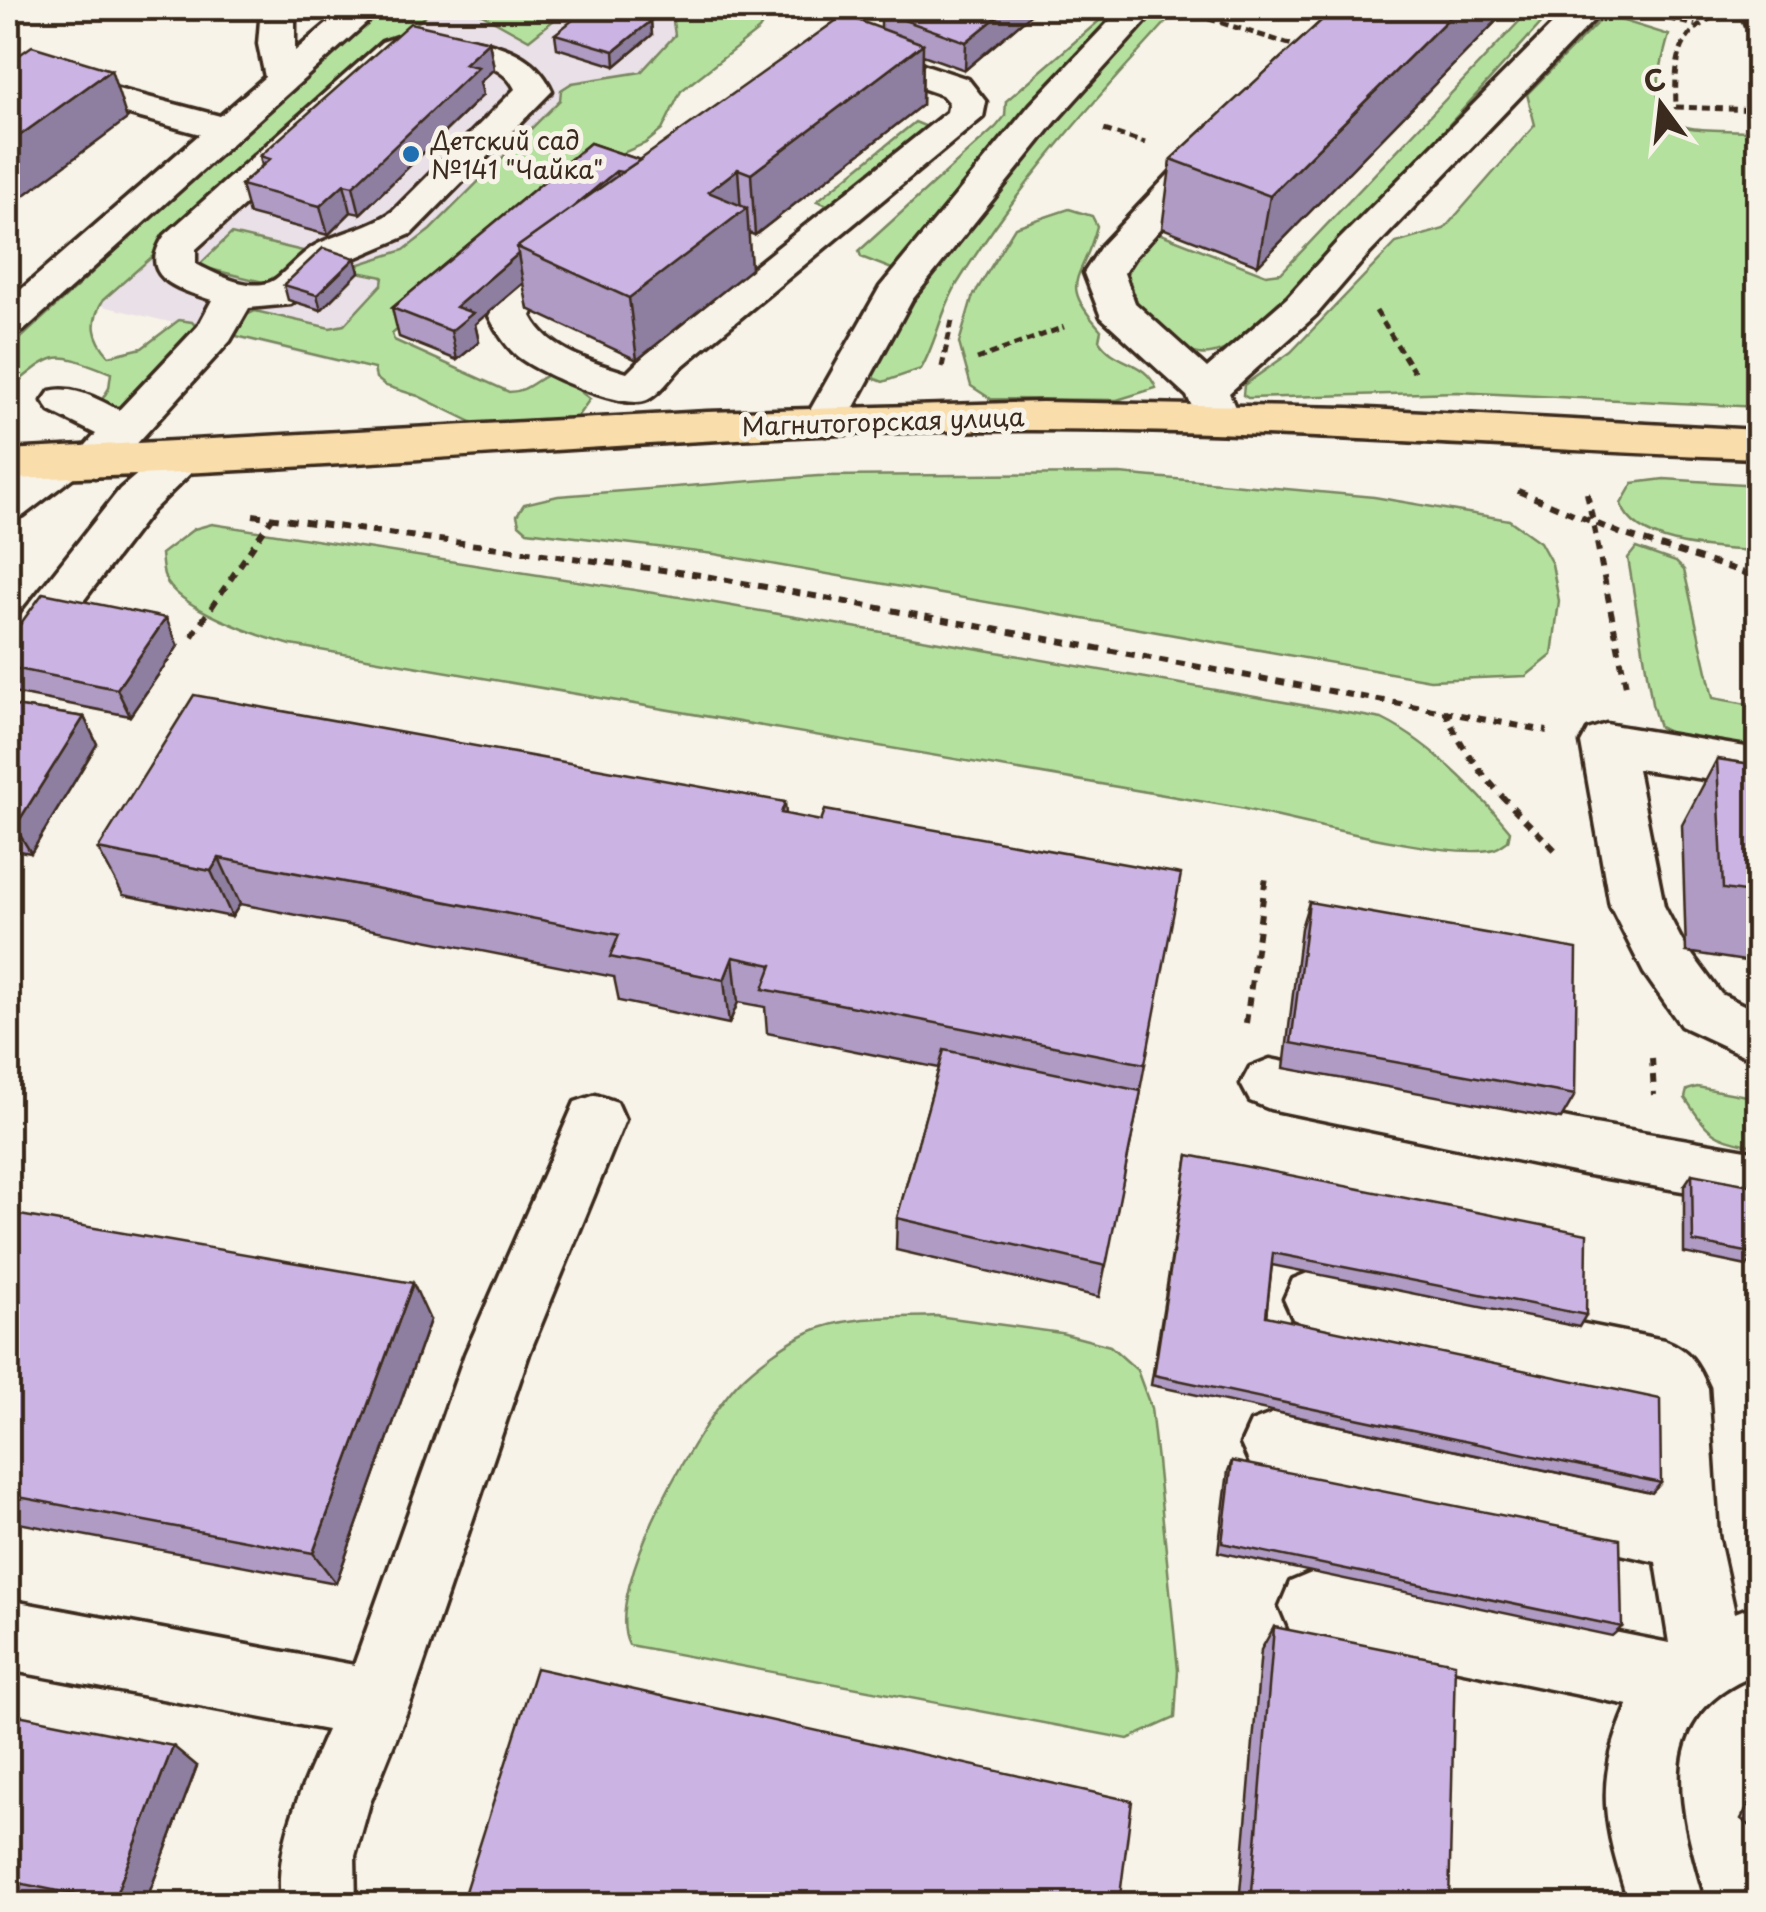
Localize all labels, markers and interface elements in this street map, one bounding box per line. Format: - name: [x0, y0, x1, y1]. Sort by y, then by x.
- north arrow: [1611, 55, 1711, 155]
- text: С: [1638, 56, 1670, 103]
- place label: Детский сад №141 "Чайка": [430, 121, 603, 188]
- marker: Детский сад №141 "Чайка": [400, 143, 422, 165]
- street label: Магнитогорская улица: [741, 397, 1025, 445]

